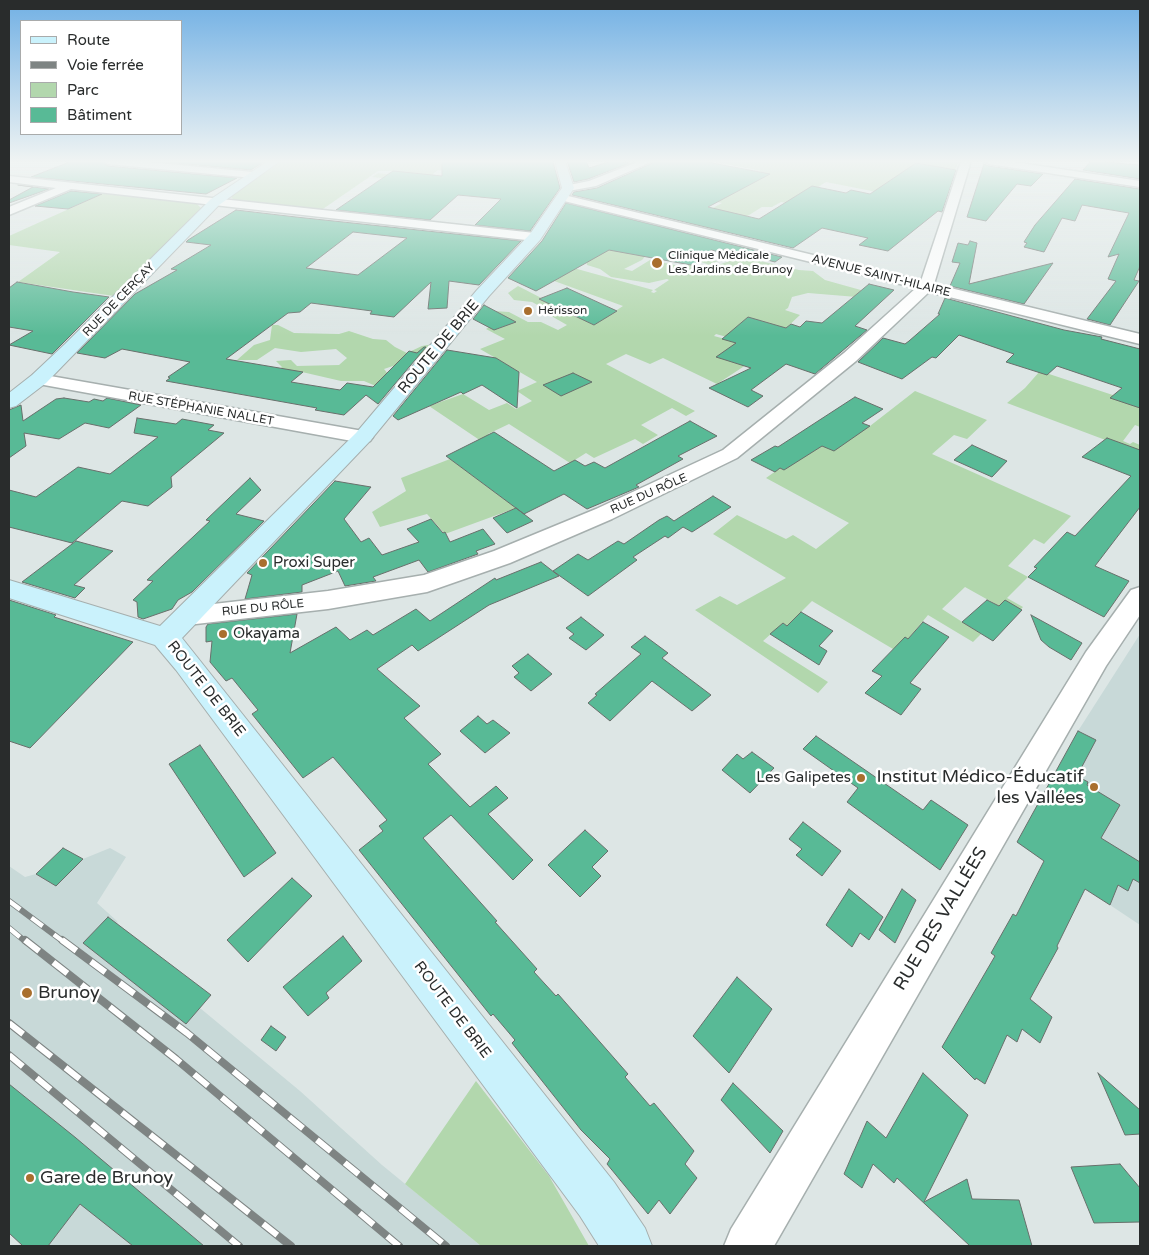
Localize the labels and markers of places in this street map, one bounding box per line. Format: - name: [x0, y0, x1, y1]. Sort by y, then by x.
- place label: Clinique Médicale Les Jardins de Brunoy: [668, 249, 793, 277]
- marker: Clinique Médicale Les Jardins de Brunoy: [650, 256, 664, 270]
- place label: Hérisson: [538, 304, 587, 318]
- marker: Hérisson: [522, 305, 534, 317]
- place label: Proxi Super: [273, 554, 355, 572]
- marker: Proxi Super: [257, 557, 269, 569]
- place label: Okayama: [233, 625, 300, 643]
- marker: Okayama: [217, 628, 229, 640]
- place label: Institut Médico-Éducatif les Vallées: [877, 766, 1084, 809]
- place label: Les Galipetes: [756, 769, 851, 787]
- marker: Les Galipetes: [855, 772, 867, 784]
- marker: Institut Médico-Éducatif les Vallées: [1088, 781, 1100, 793]
- place label: Brunoy: [38, 982, 100, 1004]
- marker: Brunoy: [20, 986, 34, 1000]
- place label: Gare de Brunoy: [40, 1167, 173, 1189]
- marker: Gare de Brunoy: [24, 1172, 36, 1184]

